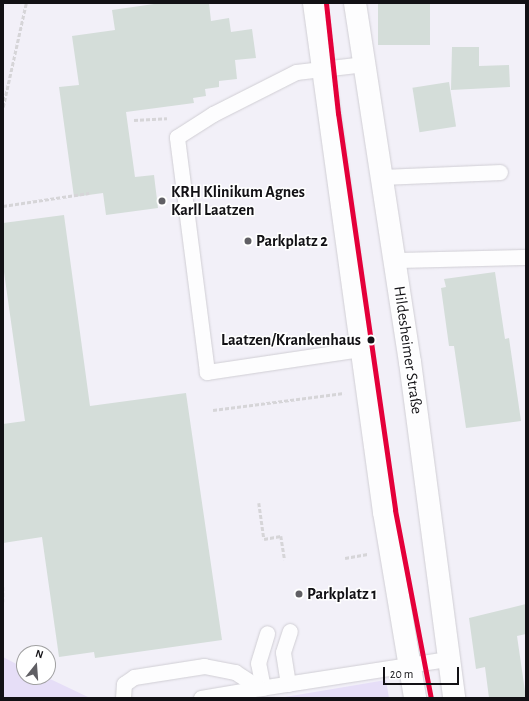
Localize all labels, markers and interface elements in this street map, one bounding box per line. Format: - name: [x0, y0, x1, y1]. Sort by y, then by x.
- place label: KRH Klinikum Agnes Karll Laatzen: [171, 182, 305, 220]
- marker: KRH Klinikum Agnes Karll Laatzen: [156, 195, 168, 207]
- place label: Parkplatz 2: [256, 231, 328, 251]
- marker: Parkplatz 2: [243, 236, 253, 246]
- street label: Hildesheimer Straße: [390, 285, 426, 415]
- place label: Laatzen/Krankenhaus: [221, 330, 361, 350]
- marker: Laatzen/Krankenhaus: [364, 333, 378, 347]
- place label: Parkplatz 1: [307, 584, 377, 604]
- marker: Parkplatz 1: [294, 589, 304, 599]
- north arrow: [16, 645, 56, 685]
- text: N: [34, 648, 45, 660]
- scale bar: [385, 659, 461, 685]
- text: 20 m: [390, 668, 413, 680]

